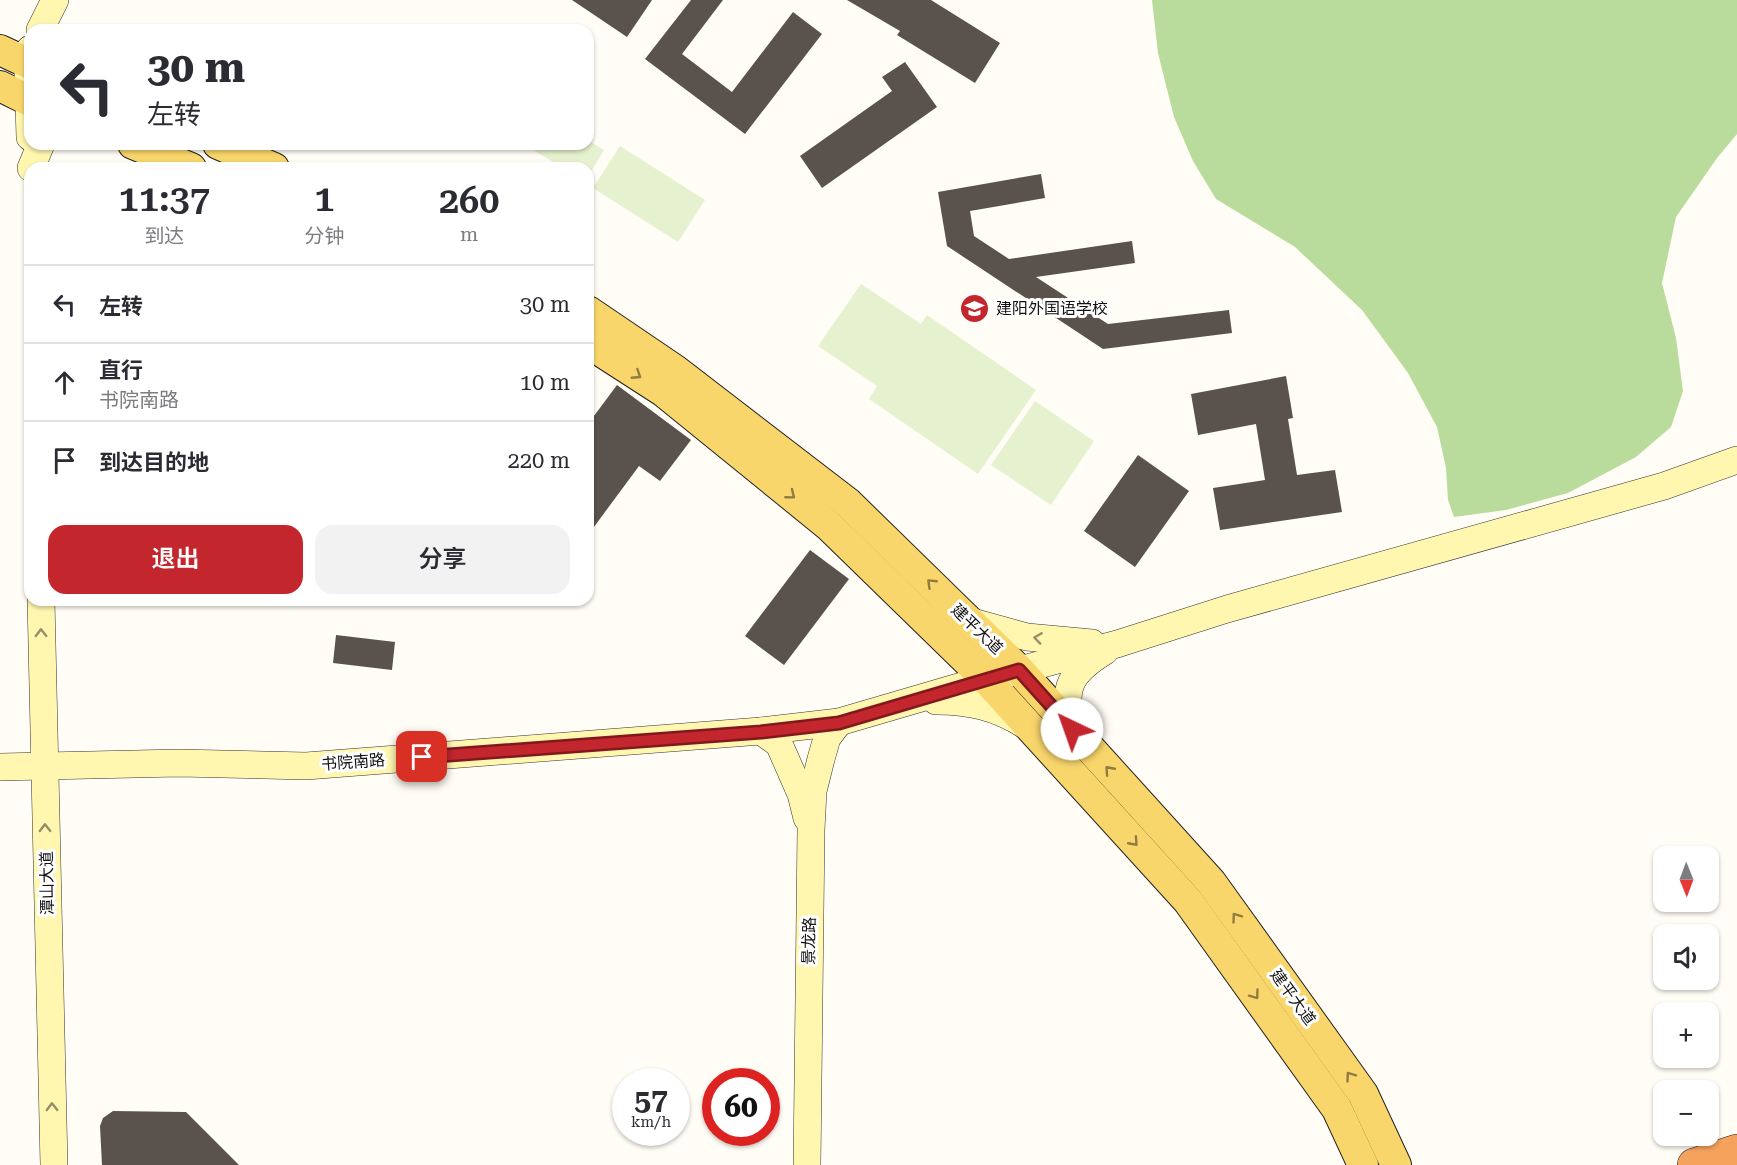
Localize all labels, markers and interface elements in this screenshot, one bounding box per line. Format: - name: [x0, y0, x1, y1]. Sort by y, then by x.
- text: 30 m: [147, 43, 245, 92]
- icon: left: [48, 48, 126, 126]
- text: 左转: [147, 99, 201, 131]
- text: 11:37: [119, 178, 210, 220]
- text: 1: [314, 178, 334, 220]
- text: 260: [439, 180, 499, 222]
- text: m: [460, 222, 478, 246]
- text: 到达: [144, 224, 184, 248]
- text: 分钟: [304, 224, 344, 248]
- icon: left: [48, 288, 81, 321]
- text: 30 m: [520, 292, 570, 317]
- school or university icon: 建阳外国语学校: [959, 292, 991, 324]
- text: 左转: [99, 294, 143, 319]
- place label: 建阳外国语学校: [996, 299, 1108, 318]
- text: 直行: [99, 358, 143, 383]
- icon: ahead: [48, 366, 81, 399]
- one-way arrow: [631, 368, 642, 379]
- text: 10 m: [520, 370, 570, 395]
- text: 书院南路: [99, 388, 179, 412]
- icon: arrive: [48, 444, 81, 477]
- text: 220 m: [507, 448, 570, 473]
- text: 到达目的地: [99, 450, 209, 475]
- one-way arrow: [784, 488, 795, 499]
- button: 退出: [48, 525, 303, 594]
- button: 分享: [315, 525, 570, 594]
- one-way arrow: [927, 580, 938, 591]
- street label: 建平大道: [947, 600, 1007, 658]
- one-way arrow: [35, 628, 48, 637]
- one-way arrow: [1033, 633, 1042, 645]
- position arrow: [1040, 697, 1104, 761]
- pin: [396, 731, 447, 782]
- icon: arrive: [405, 740, 438, 773]
- street label: 书院南路: [320, 750, 386, 774]
- one-way arrow: [1106, 766, 1117, 777]
- one-way arrow: [39, 823, 51, 832]
- one-way arrow: [1127, 836, 1138, 846]
- north arrow: [1653, 846, 1719, 912]
- map controls: [1653, 846, 1719, 1146]
- street label: 潭山大道: [37, 851, 57, 915]
- one-way arrow: [1232, 913, 1243, 924]
- street label: 景龙路: [799, 917, 819, 965]
- button: sound: [1653, 924, 1719, 990]
- street label: 建平大道: [1267, 966, 1319, 1028]
- one-way arrow: [1248, 988, 1259, 999]
- button: +: [1653, 1002, 1719, 1068]
- speed limit sign: 60: [702, 1068, 780, 1146]
- one-way arrow: [1346, 1071, 1357, 1082]
- button: −: [1653, 1080, 1719, 1146]
- text: 57: [634, 1082, 668, 1117]
- one-way arrow: [46, 1102, 58, 1111]
- text: km/h: [631, 1113, 671, 1131]

